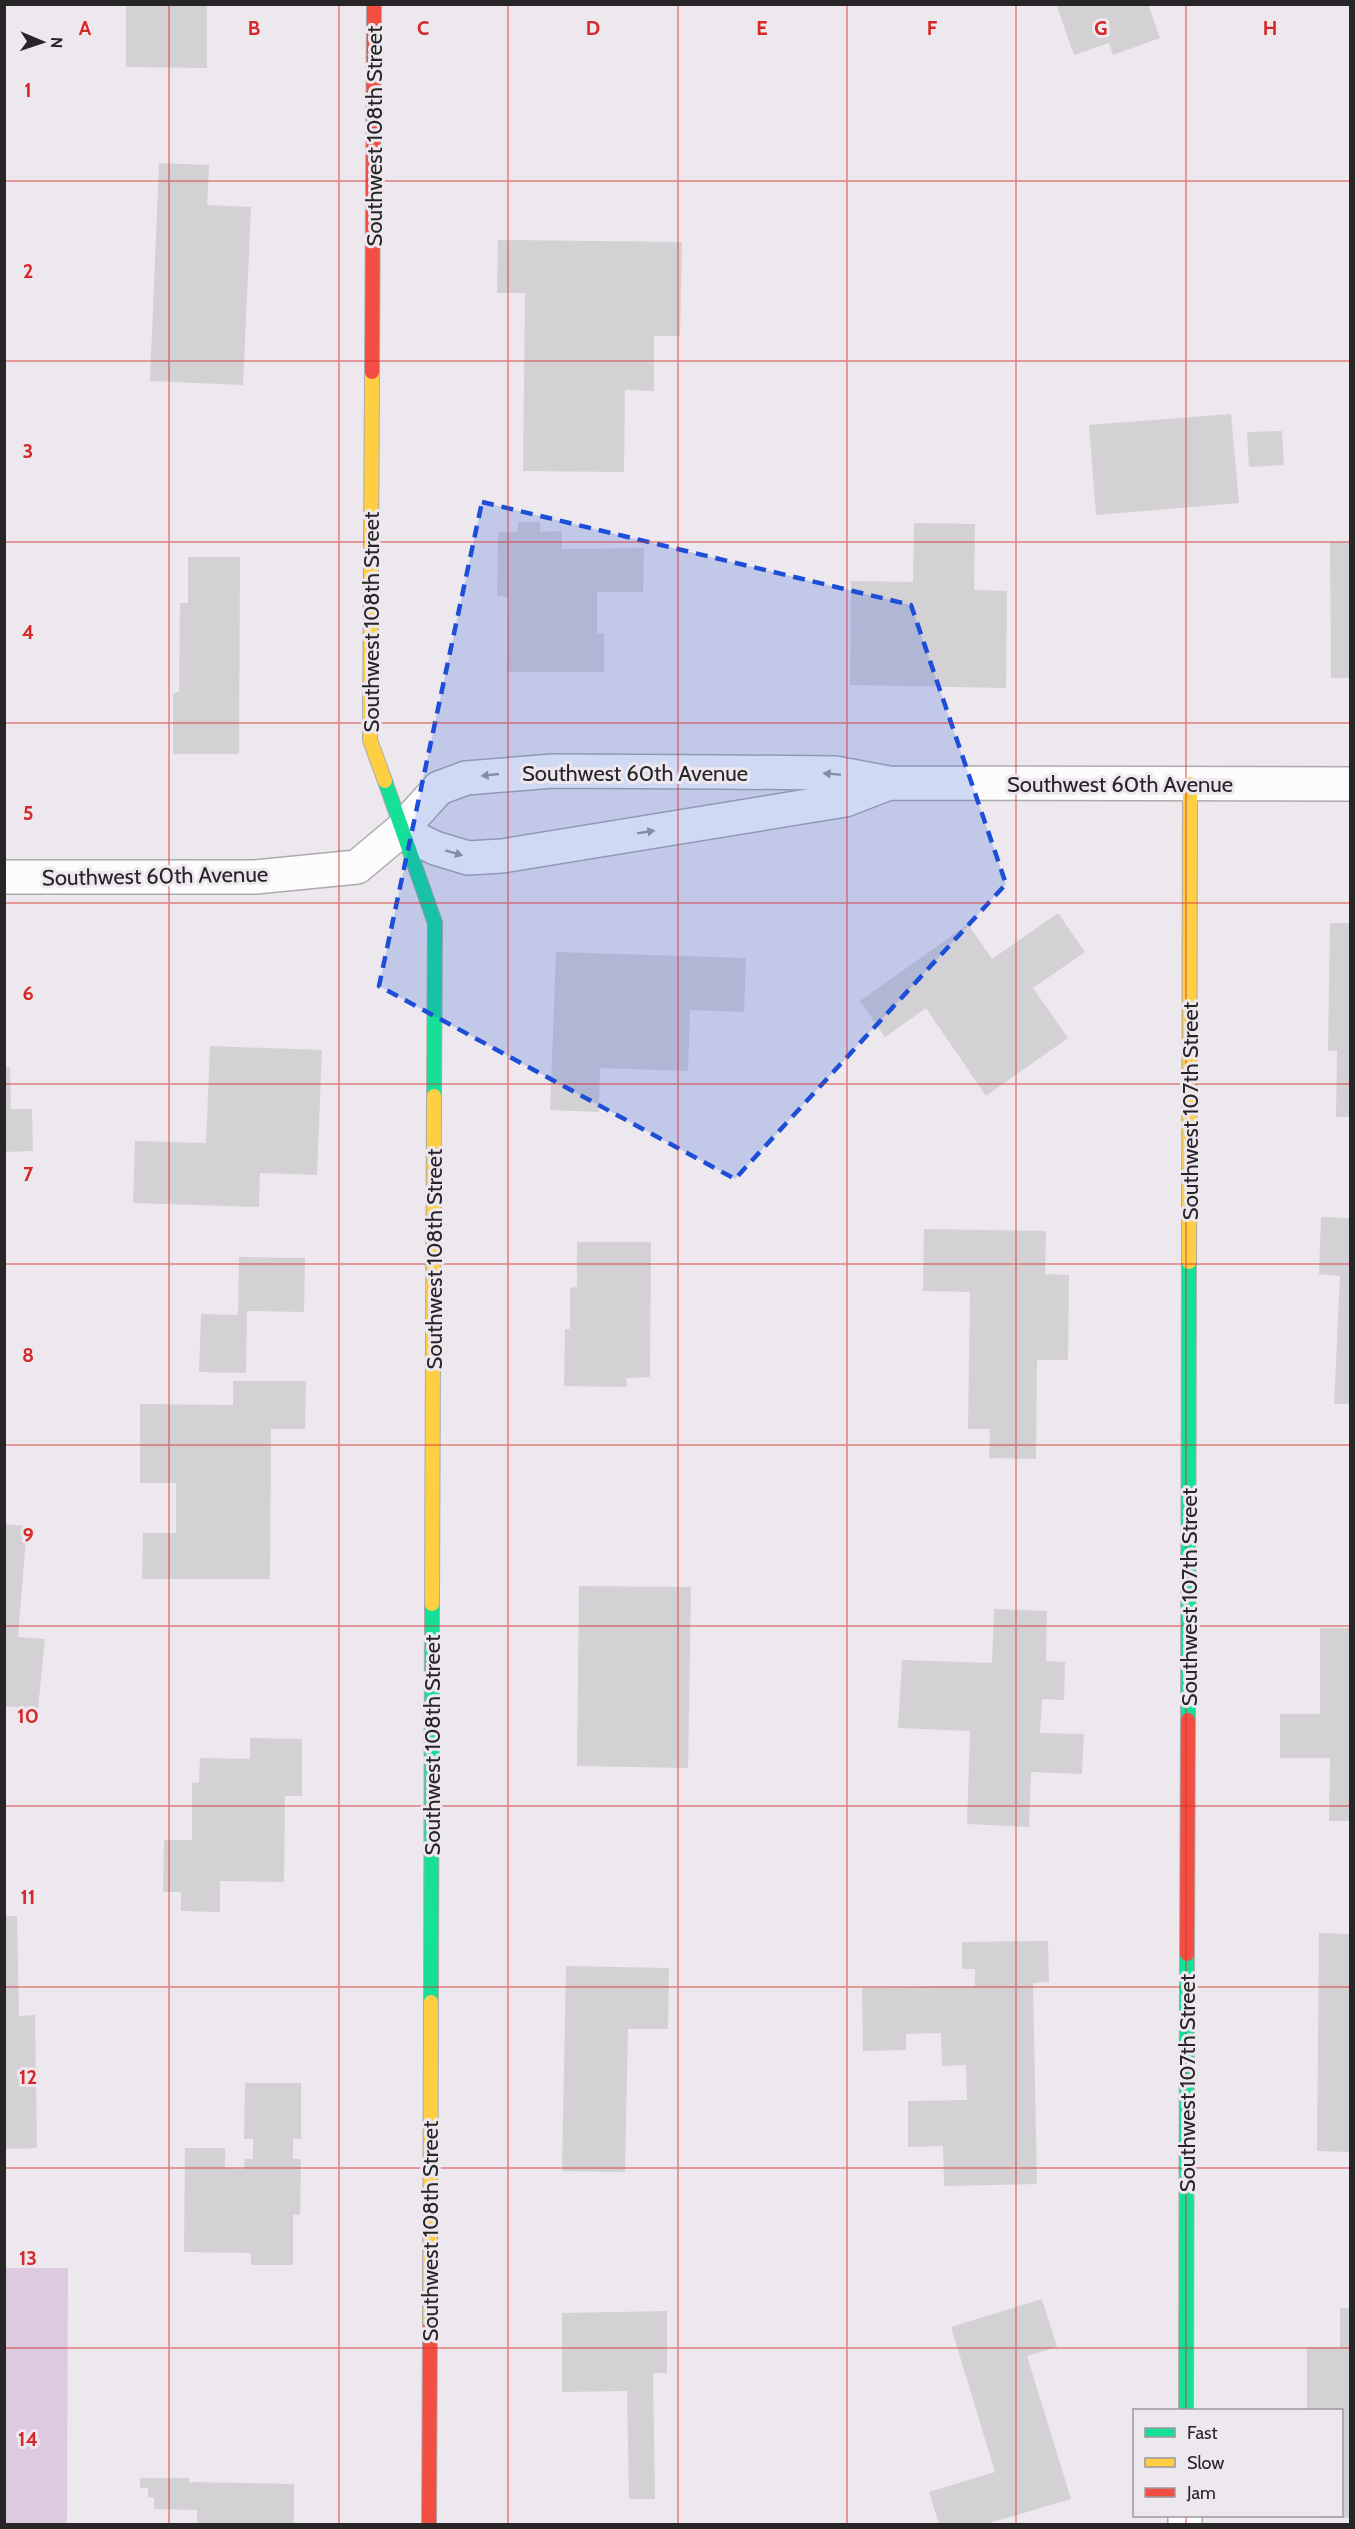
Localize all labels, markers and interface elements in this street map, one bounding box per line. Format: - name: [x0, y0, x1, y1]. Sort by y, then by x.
- north arrow: [12, 12, 72, 72]
- text: A: [79, 16, 92, 40]
- text: B: [248, 16, 260, 40]
- text: C: [417, 16, 429, 40]
- text: D: [586, 16, 600, 40]
- text: E: [756, 16, 768, 40]
- text: F: [927, 16, 938, 40]
- text: G: [1094, 16, 1108, 40]
- text: H: [1263, 16, 1277, 40]
- street label: Southwest 108th Street: [361, 25, 388, 246]
- text: N: [47, 37, 66, 48]
- text: 1: [24, 78, 32, 102]
- text: 2: [23, 259, 33, 283]
- text: 3: [23, 439, 33, 463]
- street label: Southwest 108th Street: [358, 511, 385, 732]
- text: 4: [22, 620, 34, 644]
- street label: Southwest 60th Avenue: [522, 760, 748, 787]
- one-way arrow: [822, 769, 841, 779]
- one-way arrow: [480, 770, 499, 780]
- street label: Southwest 60th Avenue: [1007, 771, 1233, 798]
- text: 5: [23, 801, 33, 825]
- one-way arrow: [637, 828, 656, 837]
- one-way arrow: [445, 849, 463, 858]
- street label: Southwest 60th Avenue: [42, 861, 268, 891]
- text: 6: [22, 981, 34, 1005]
- street label: Southwest 107th Street: [1177, 1001, 1204, 1220]
- street label: Southwest 108th Street: [421, 1148, 448, 1369]
- text: 7: [23, 1162, 34, 1186]
- text: 8: [22, 1343, 34, 1367]
- street label: Southwest 107th Street: [1176, 1487, 1203, 1706]
- text: 9: [22, 1523, 34, 1547]
- street label: Southwest 108th Street: [419, 1634, 446, 1855]
- text: 10: [17, 1704, 39, 1728]
- text: 11: [21, 1885, 35, 1909]
- street label: Southwest 107th Street: [1174, 1973, 1201, 2192]
- text: 12: [19, 2065, 37, 2089]
- street label: Southwest 108th Street: [417, 2120, 444, 2341]
- text: 13: [19, 2246, 37, 2270]
- legend: [1133, 2409, 1343, 2517]
- text: Fast: [1187, 2422, 1218, 2444]
- text: 14: [18, 2427, 38, 2451]
- text: Slow: [1187, 2452, 1224, 2474]
- text: Jam: [1186, 2482, 1216, 2504]

